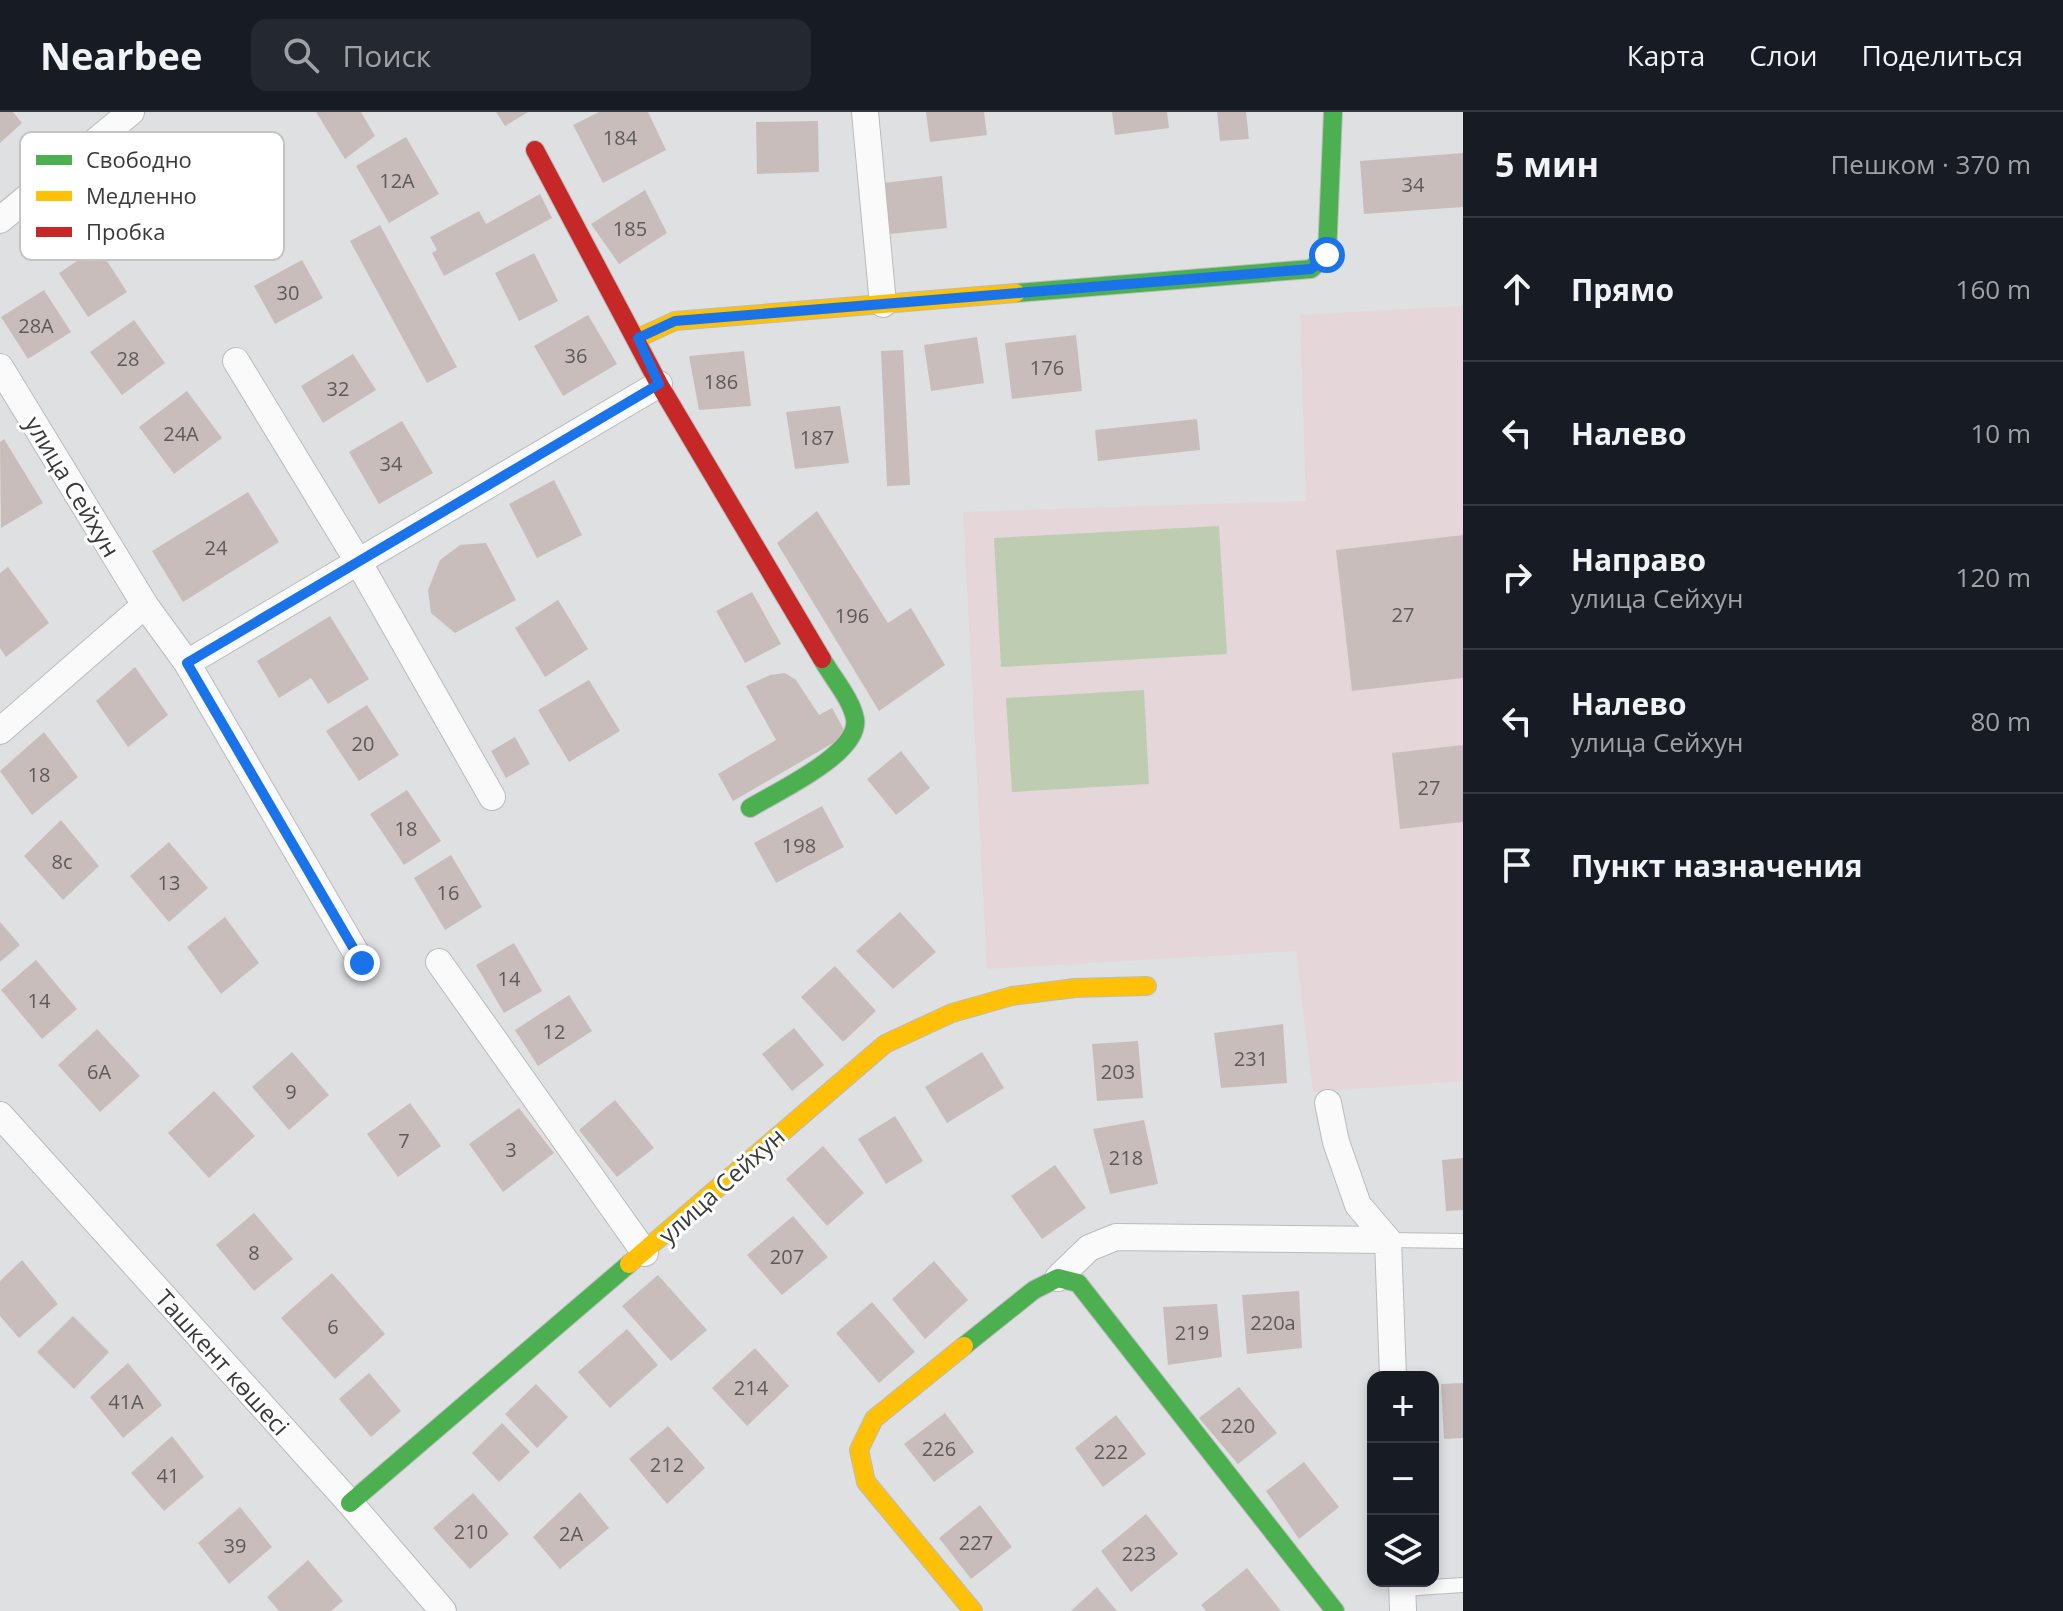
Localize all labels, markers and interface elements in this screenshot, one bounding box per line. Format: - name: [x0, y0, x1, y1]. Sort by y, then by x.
- search box: [251, 19, 811, 91]
- text: Nearbee: [40, 29, 203, 81]
- icon: search: [279, 33, 323, 77]
- text: Поиск: [343, 35, 431, 76]
- text: Карта: [1627, 36, 1705, 74]
- text: Слои: [1749, 36, 1818, 74]
- text: Поделиться: [1862, 36, 2023, 74]
- house number: 184: [603, 124, 638, 151]
- legend: [20, 132, 284, 260]
- text: 5 мин: [1495, 141, 1599, 187]
- text: Свободно: [86, 144, 192, 174]
- text: Пешком · 370 m: [1830, 146, 2031, 182]
- house number: 12А: [379, 167, 415, 194]
- house number: 34: [1402, 171, 1425, 198]
- text: Медленно: [86, 180, 197, 210]
- house number: 185: [613, 215, 647, 242]
- text: Пробка: [86, 216, 165, 246]
- route start: [1309, 237, 1345, 273]
- icon: ahead: [1495, 267, 1539, 311]
- text: Прямо: [1571, 269, 1674, 310]
- text: 160 m: [1956, 271, 2031, 307]
- house number: 30: [277, 279, 299, 306]
- house number: 28А: [18, 312, 54, 339]
- house number: 36: [565, 342, 587, 369]
- house number: 28: [117, 345, 139, 372]
- house number: 176: [1030, 354, 1064, 381]
- house number: 186: [704, 368, 738, 395]
- house number: 32: [327, 375, 349, 402]
- street label: улица Сейхун: [18, 409, 128, 563]
- icon: left: [1495, 411, 1539, 455]
- text: Налево: [1571, 413, 1687, 454]
- text: 10 m: [1970, 415, 2031, 451]
- house number: 24А: [163, 420, 199, 447]
- house number: 187: [800, 424, 834, 451]
- house number: 34: [380, 450, 403, 477]
- house number: 24: [205, 534, 228, 561]
- text: Направо: [1571, 539, 1706, 580]
- icon: right: [1495, 555, 1539, 599]
- text: 120 m: [1956, 559, 2031, 595]
- text: улица Сейхун: [1571, 580, 1744, 616]
- house number: 27: [1392, 601, 1414, 628]
- house number: 196: [835, 602, 869, 629]
- text: Налево: [1571, 683, 1687, 724]
- icon: left: [1495, 699, 1539, 743]
- text: 80 m: [1970, 703, 2031, 739]
- text: улица Сейхун: [1571, 724, 1744, 760]
- house number: 20: [352, 730, 374, 757]
- house number: 18: [28, 761, 50, 788]
- house number: 27: [1418, 774, 1440, 801]
- house number: 18: [395, 815, 417, 842]
- house number: 198: [782, 832, 816, 859]
- icon: arrive: [1495, 843, 1539, 887]
- text: Пункт назначения: [1571, 845, 1863, 886]
- house number: 8с: [51, 848, 73, 875]
- house number: 13: [158, 869, 180, 896]
- house number: 16: [437, 879, 459, 906]
- route end: [344, 945, 380, 981]
- house number: 14: [498, 965, 521, 992]
- house number: 14: [28, 987, 51, 1014]
- house number: 12: [543, 1018, 565, 1045]
- house number: 231: [1234, 1045, 1268, 1072]
- house number: 6А: [87, 1058, 111, 1085]
- house number: 203: [1101, 1058, 1135, 1085]
- house number: 9: [285, 1078, 297, 1105]
- street label: улица Сейхун: [651, 1119, 791, 1251]
- house number: 7: [398, 1127, 410, 1154]
- house number: 3: [505, 1136, 517, 1163]
- house number: 218: [1109, 1144, 1143, 1171]
- house number: 8: [248, 1239, 260, 1266]
- house number: 207: [770, 1243, 804, 1270]
- street label: Ташкент көшесі: [149, 1282, 297, 1442]
- house number: 220а: [1250, 1309, 1296, 1336]
- house number: 6: [327, 1313, 339, 1340]
- house number: 219: [1175, 1319, 1209, 1346]
- map controls: [1367, 1371, 1439, 1587]
- button: +: [1367, 1371, 1439, 1443]
- house number: 214: [734, 1374, 769, 1401]
- house number: 41А: [108, 1388, 144, 1415]
- house number: 220: [1221, 1412, 1255, 1439]
- house number: 226: [922, 1435, 956, 1462]
- house number: 222: [1094, 1438, 1128, 1465]
- button: −: [1367, 1443, 1439, 1515]
- house number: 212: [650, 1451, 684, 1478]
- house number: 41: [157, 1462, 179, 1489]
- button: layers: [1367, 1515, 1439, 1587]
- house number: 210: [454, 1518, 488, 1545]
- house number: 2А: [559, 1520, 583, 1547]
- house number: 227: [959, 1529, 993, 1556]
- house number: 39: [224, 1532, 246, 1559]
- house number: 223: [1122, 1540, 1156, 1567]

